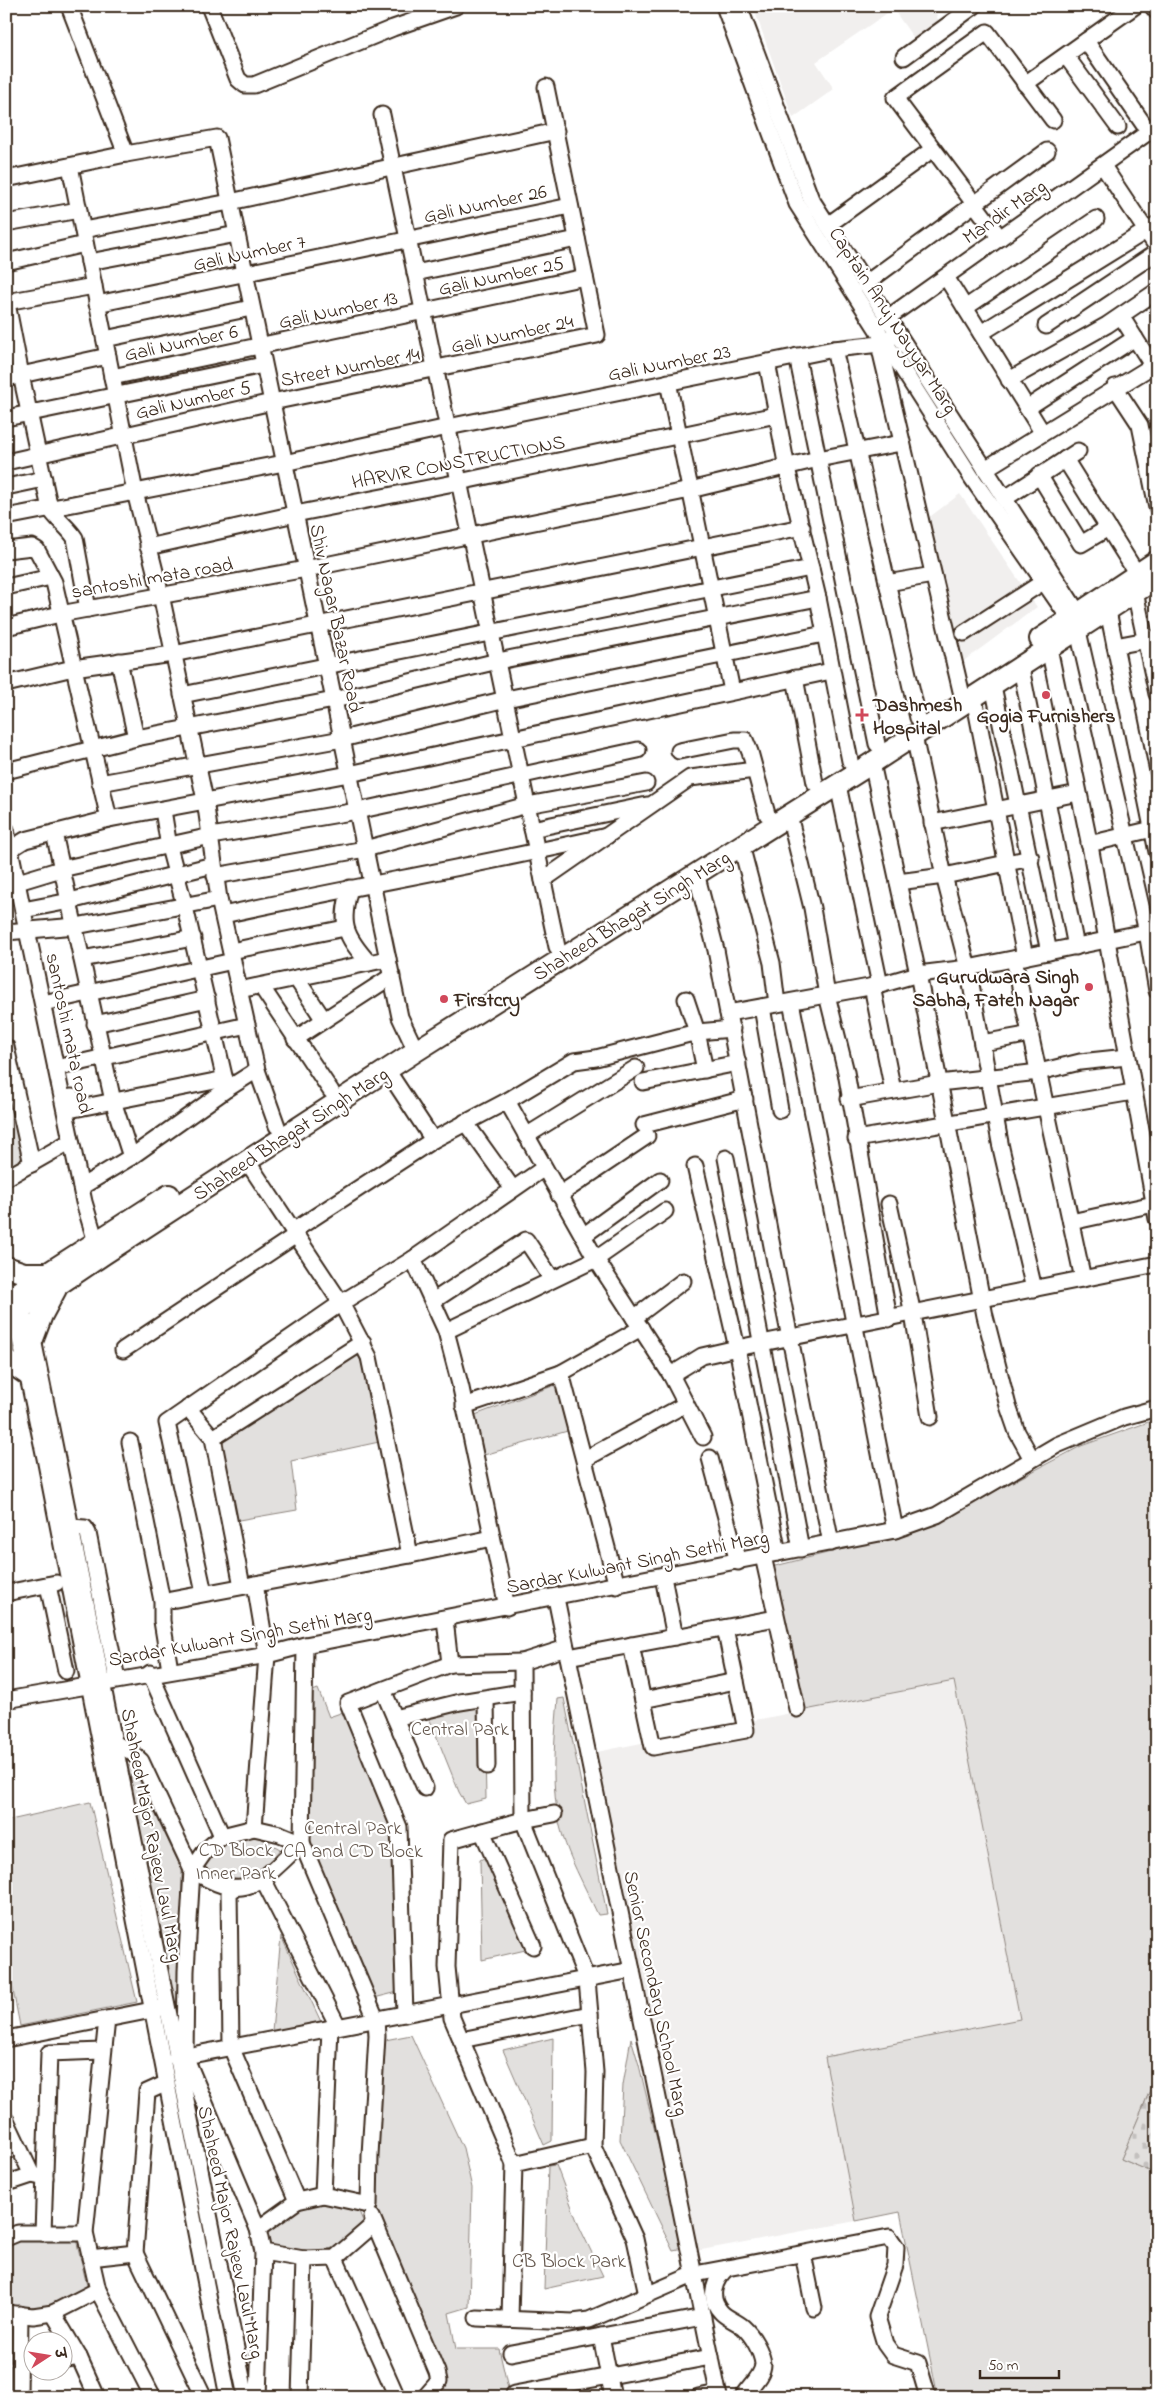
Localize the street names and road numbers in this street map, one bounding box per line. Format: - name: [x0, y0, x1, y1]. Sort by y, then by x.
- street label: Mandir Marg: [957, 173, 1054, 254]
- street label: Gali Number 26: [421, 178, 550, 233]
- street label: Captain Anuj Nayyar Marg: [820, 222, 963, 421]
- street label: Gali Number 7: [190, 228, 309, 281]
- street label: Gali Number 25: [436, 250, 567, 305]
- street label: Gali Number 13: [276, 285, 401, 338]
- street label: Gali Number 24: [449, 308, 576, 363]
- street label: Gali Number 6: [122, 318, 241, 371]
- street label: Gali Number 23: [606, 338, 733, 391]
- street label: Street Number 14: [278, 341, 423, 396]
- street label: Gali Number 5: [133, 374, 254, 429]
- street label: HARVIR CONSTRUCTIONS: [349, 429, 568, 498]
- street label: Shiv Nagar Bazar Road: [299, 522, 369, 716]
- street label: santoshi mata road: [69, 551, 236, 608]
- street label: Shaheed Bhagat Singh Marg: [528, 844, 737, 991]
- street label: santoshi mata road: [36, 950, 99, 1117]
- street label: Shaheed Bhagat Singh Marg: [188, 1061, 395, 1210]
- street label: Sardar Kulwant Singh Sethi Marg: [504, 1524, 771, 1604]
- street label: Sardar Kulwant Singh Sethi Marg: [107, 1601, 374, 1677]
- street label: Shaheed Major Rajeev Laul Marg: [111, 1706, 189, 1965]
- street label: Senior Secondary School Marg: [613, 1868, 695, 2119]
- street label: Shaheed Major Rajeev Laul Marg: [188, 2103, 271, 2362]

